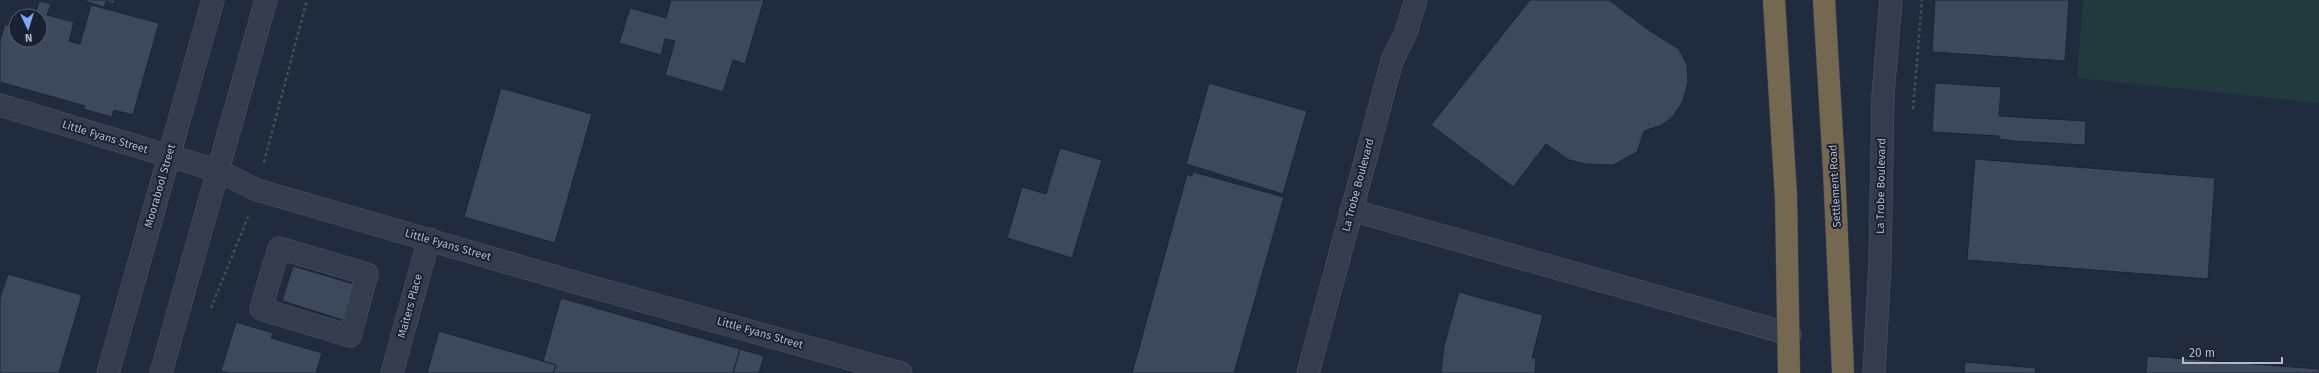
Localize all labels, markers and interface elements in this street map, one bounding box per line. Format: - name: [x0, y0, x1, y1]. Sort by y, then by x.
- north arrow: [8, 8, 48, 48]
- text: N: [25, 31, 33, 44]
- street label: Little Fyans Street: [61, 118, 150, 156]
- street label: La Trobe Boulevard: [1339, 137, 1377, 233]
- street label: La Trobe Boulevard: [1874, 138, 1888, 234]
- street label: Moorabool Street: [142, 143, 178, 229]
- street label: Settlement Road: [1826, 144, 1844, 228]
- street label: Little Fyans Street: [403, 226, 493, 264]
- street label: Maiters Place: [395, 272, 425, 340]
- street label: Little Fyans Street: [715, 314, 805, 352]
- scale bar: [2183, 339, 2282, 365]
- text: 20 m: [2189, 346, 2215, 360]

